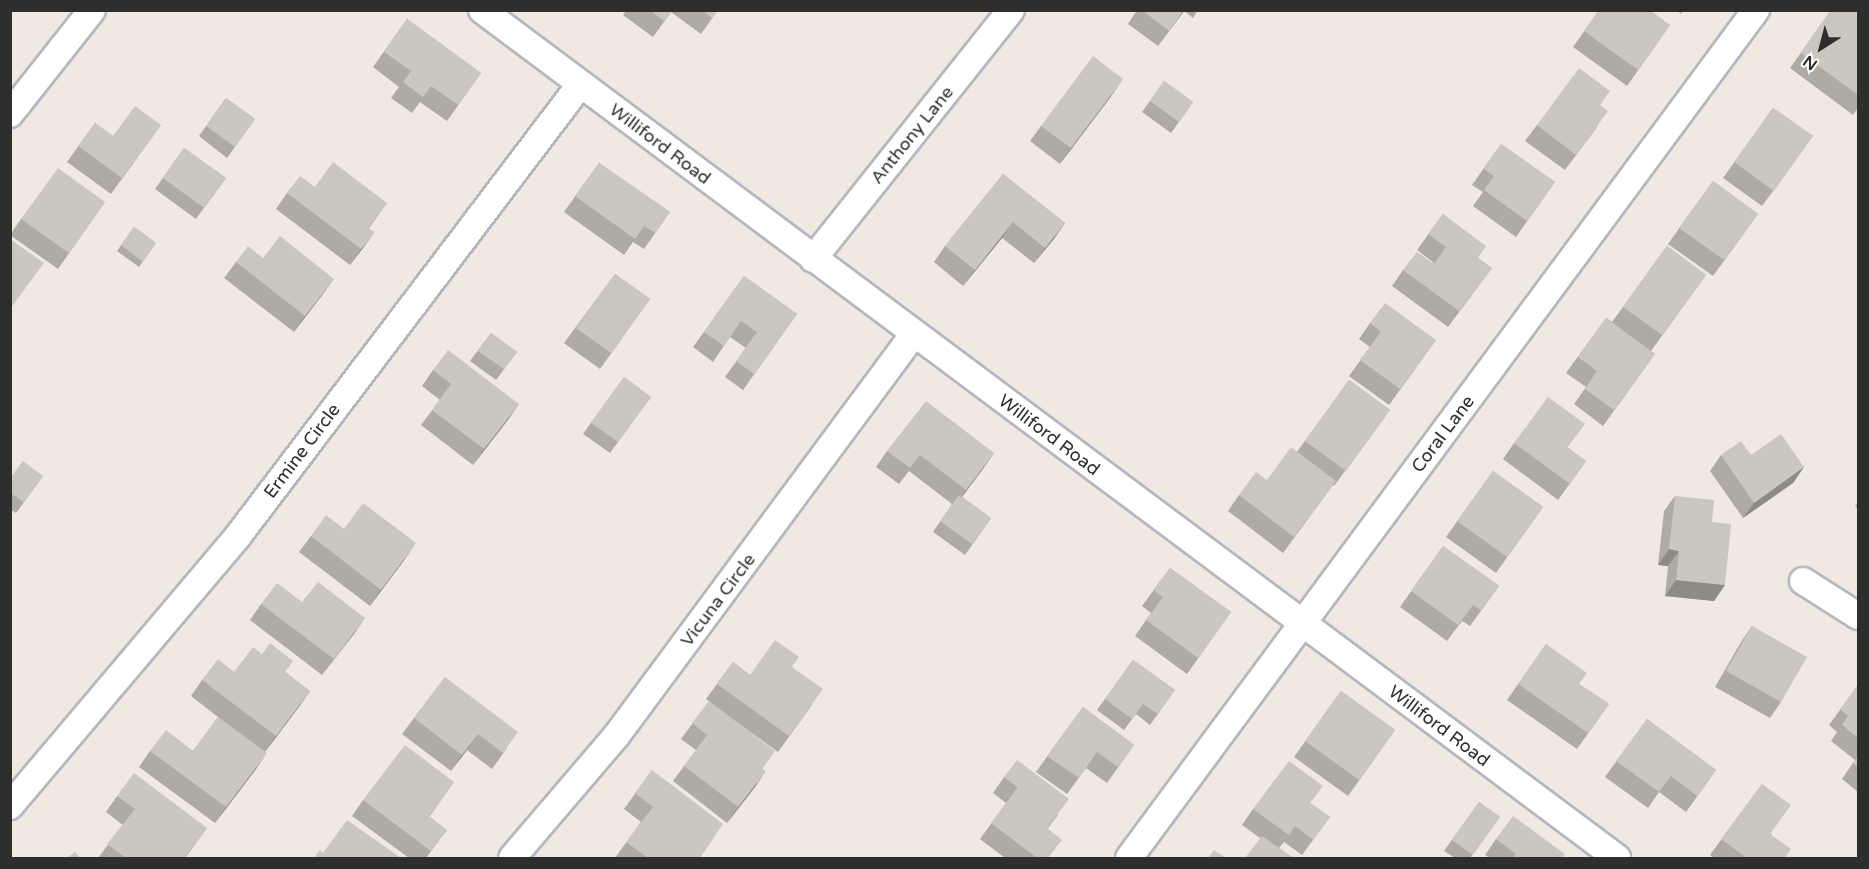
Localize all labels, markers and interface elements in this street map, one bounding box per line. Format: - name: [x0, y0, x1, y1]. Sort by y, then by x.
- north arrow: [1791, 18, 1851, 78]
- text: N: [1799, 51, 1822, 74]
- street label: Anthony Lane: [866, 82, 958, 188]
- street label: Williford Road: [605, 99, 715, 189]
- street label: Williford Road: [994, 390, 1104, 480]
- street label: Coral Lane: [1407, 391, 1479, 477]
- street label: Ermine Circle: [259, 399, 345, 503]
- street label: Vicuna Circle: [676, 549, 760, 651]
- street label: Williford Road: [1384, 681, 1494, 771]

